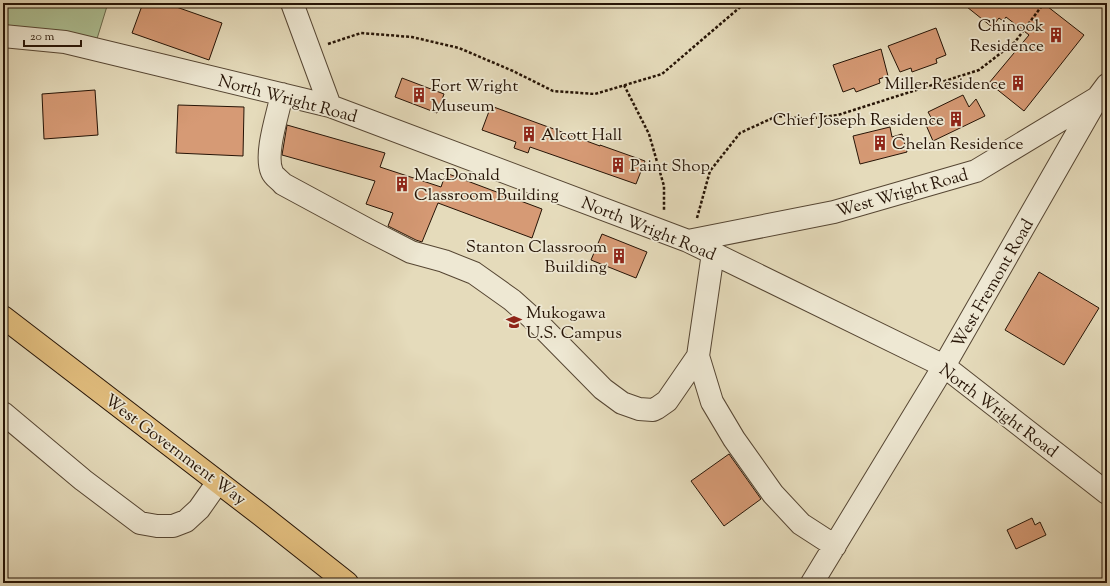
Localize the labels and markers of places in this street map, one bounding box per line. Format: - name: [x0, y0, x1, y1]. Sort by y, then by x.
- place label: Chinook Residence: [970, 15, 1044, 59]
- building icon: Chinook Residence: [1047, 26, 1065, 44]
- place label: Miller Residence: [884, 73, 1006, 97]
- building icon: Miller Residence: [1009, 74, 1027, 92]
- place label: Fort Wright Museum: [431, 75, 518, 119]
- building icon: Fort Wright Museum: [410, 86, 428, 104]
- place label: Chief Joseph Residence: [773, 109, 944, 133]
- building icon: Chief Joseph Residence: [947, 110, 965, 128]
- place label: Alcott Hall: [541, 124, 623, 148]
- building icon: Alcott Hall: [520, 125, 538, 143]
- place label: Chelan Residence: [892, 133, 1024, 157]
- building icon: Chelan Residence: [871, 134, 889, 152]
- place label: Paint Shop: [630, 155, 710, 179]
- building icon: Paint Shop: [609, 156, 627, 174]
- place label: MacDonald Classroom Building: [414, 164, 559, 208]
- building icon: MacDonald Classroom Building: [393, 175, 411, 193]
- place label: Stanton Classroom Building: [466, 236, 607, 280]
- building icon: Stanton Classroom Building: [610, 247, 628, 265]
- place label: Mukogawa U.S. Campus: [526, 302, 622, 346]
- school or university icon: Mukogawa U.S. Campus: [505, 313, 523, 331]

